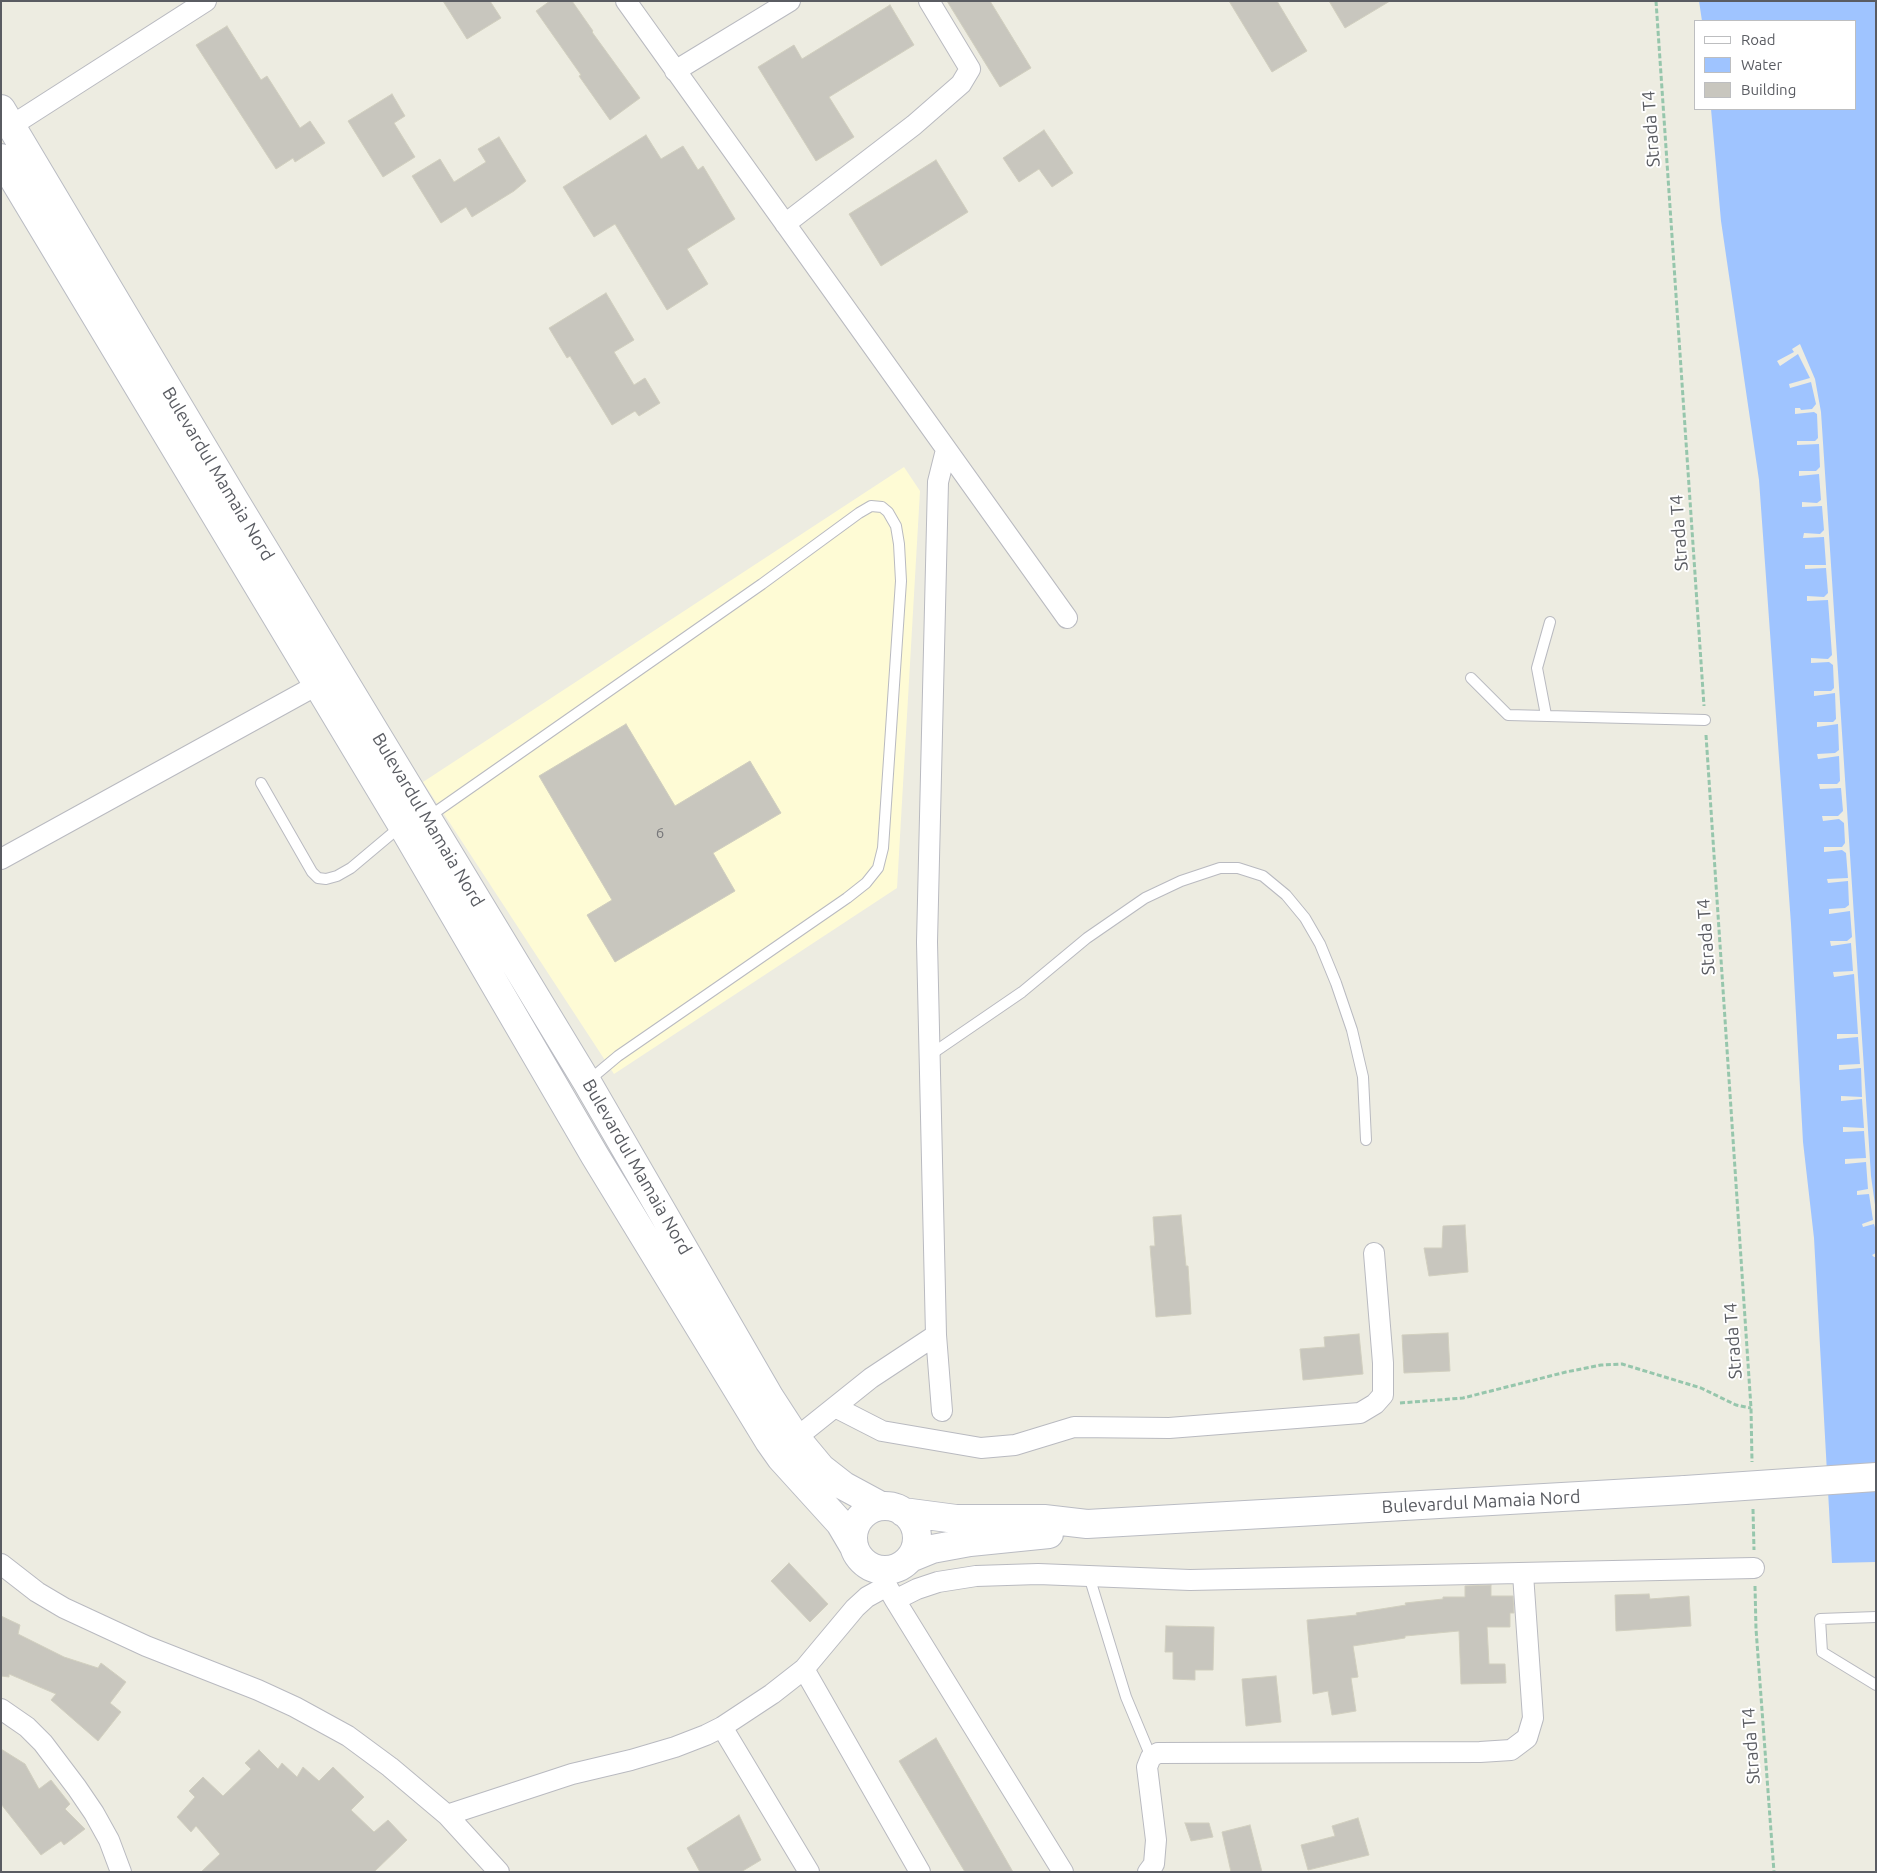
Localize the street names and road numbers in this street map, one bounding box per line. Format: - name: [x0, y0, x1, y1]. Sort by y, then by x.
- street label: Strada T4: [1638, 90, 1664, 168]
- street label: Bulevardul Mamaia Nord: [158, 383, 278, 565]
- street label: Strada T4: [1666, 494, 1692, 572]
- street label: Bulevardul Mamaia Nord: [368, 729, 488, 911]
- street label: Strada T4: [1693, 898, 1719, 976]
- street label: Bulevardul Mamaia Nord: [578, 1075, 696, 1259]
- street label: Strada T4: [1720, 1302, 1746, 1380]
- street label: Bulevardul Mamaia Nord: [1381, 1486, 1581, 1518]
- street label: Strada T4: [1738, 1707, 1764, 1785]

